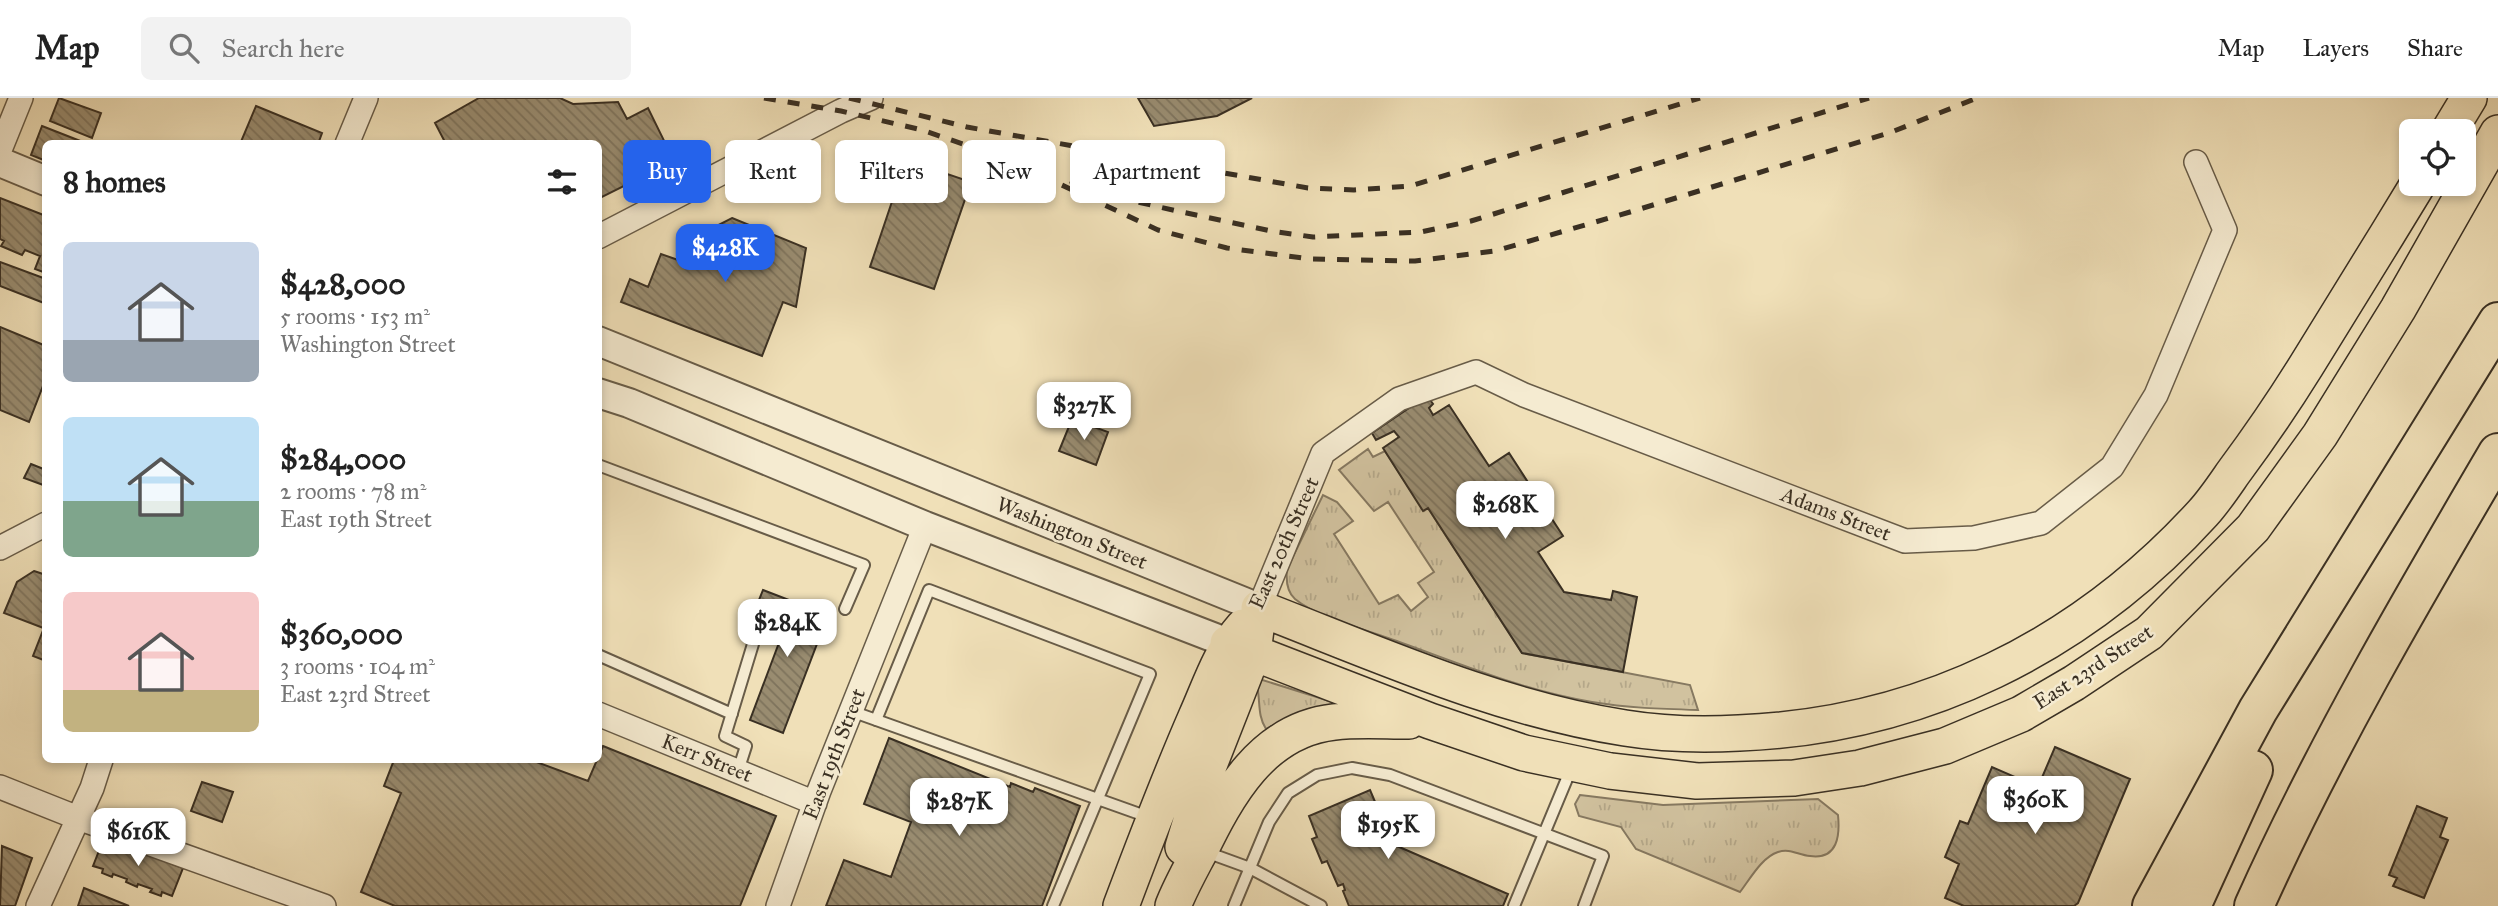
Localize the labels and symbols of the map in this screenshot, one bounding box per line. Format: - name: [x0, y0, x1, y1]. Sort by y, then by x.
- pin: $428K: [676, 225, 774, 284]
- pin: $327K: [1035, 382, 1133, 442]
- street label: East 20th Street: [1243, 472, 1325, 613]
- street label: Adams Street: [1777, 481, 1895, 547]
- pin: $268K: [1456, 482, 1554, 541]
- street label: Washington Street: [993, 491, 1152, 575]
- pin: $284K: [738, 600, 836, 659]
- street label: East 23rd Street: [2028, 618, 2158, 715]
- street label: East 19th Street: [797, 684, 871, 823]
- street label: Kerr Street: [658, 728, 757, 788]
- pin: $360K: [1986, 776, 2084, 836]
- pin: $287K: [910, 778, 1008, 838]
- pin: $195K: [1339, 802, 1437, 861]
- pin: $616K: [89, 808, 187, 868]

